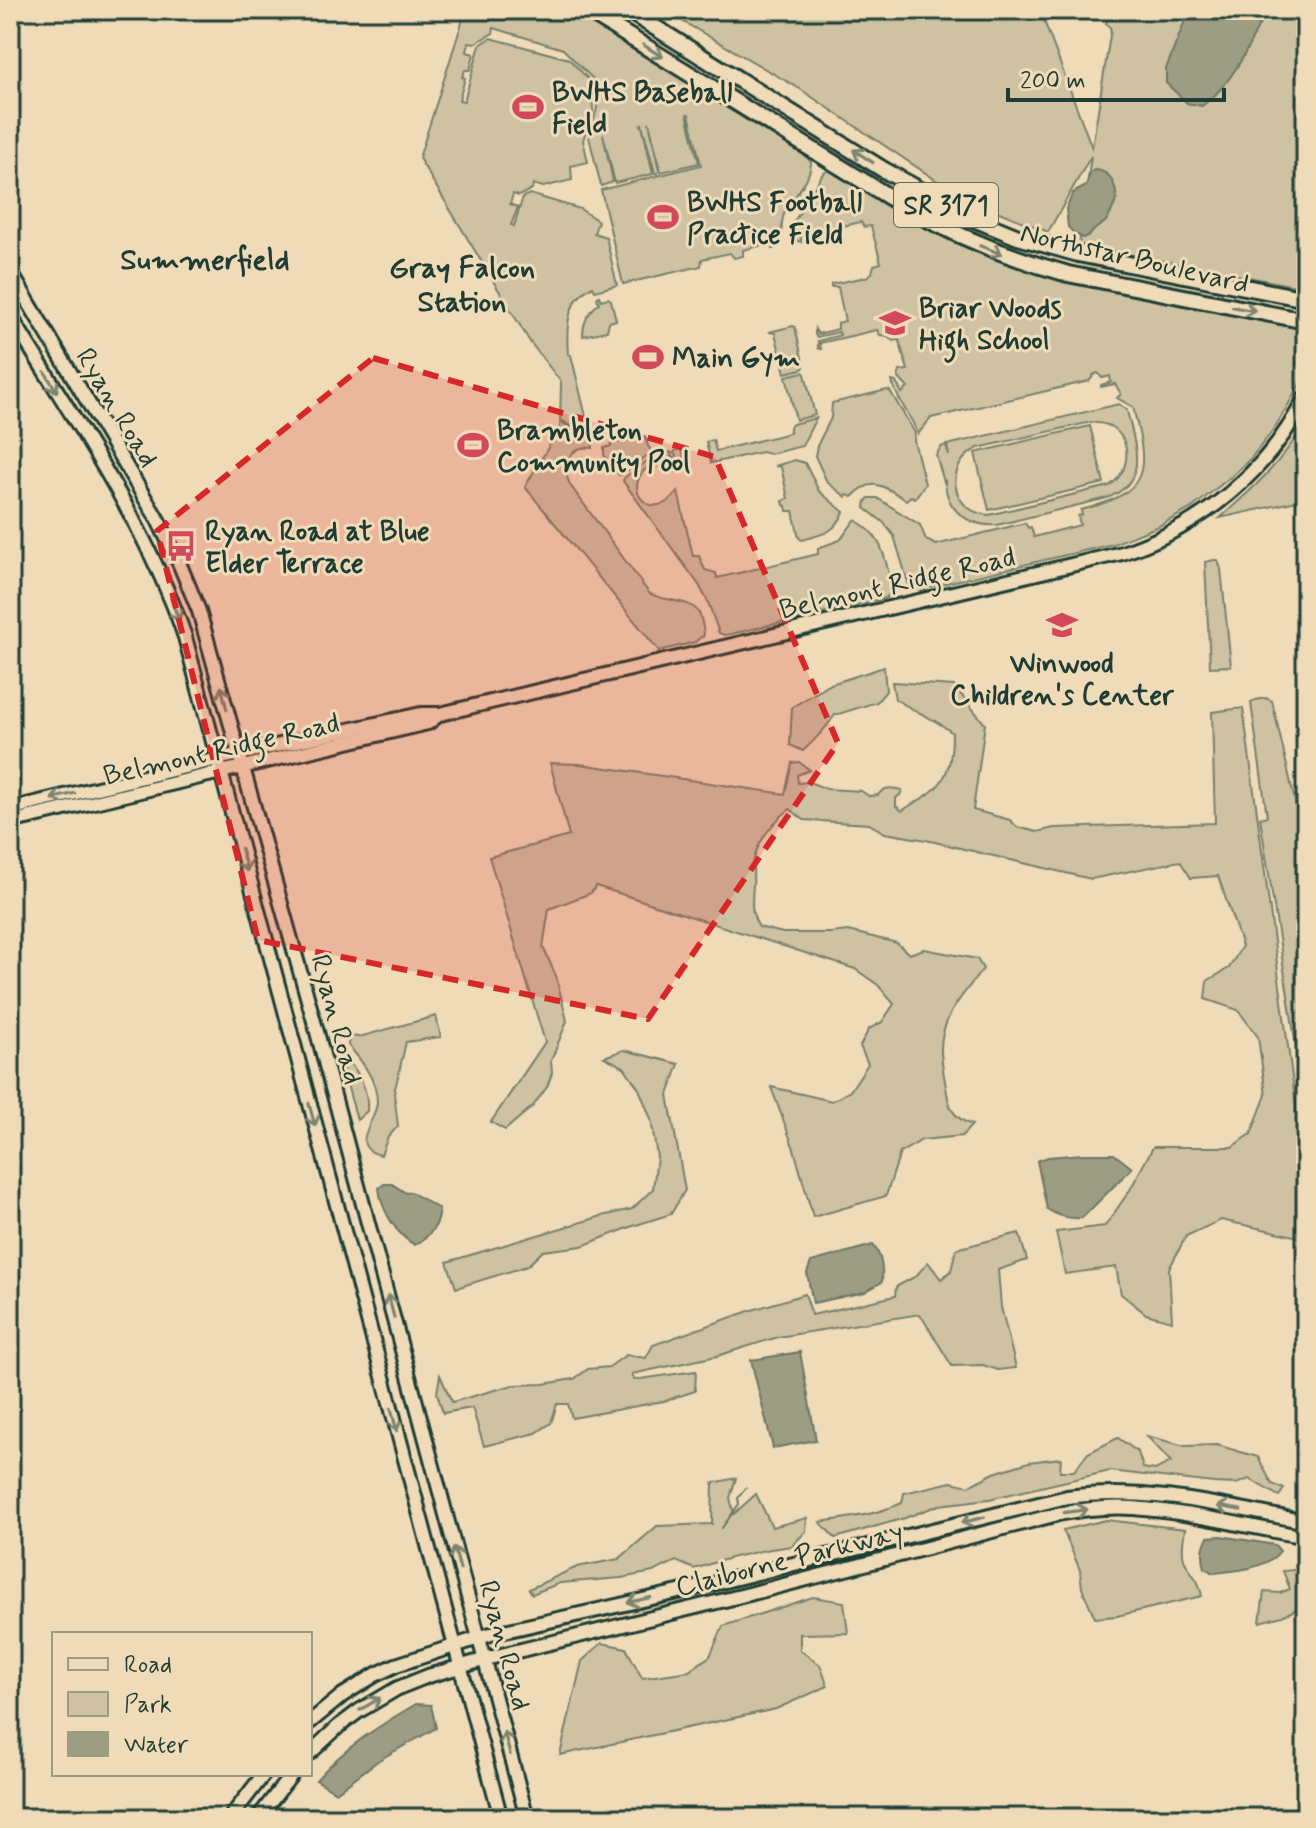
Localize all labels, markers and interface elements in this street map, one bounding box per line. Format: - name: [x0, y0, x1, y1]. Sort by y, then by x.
- one-way arrow: [641, 43, 663, 59]
- scale bar: [1008, 52, 1224, 102]
- text: 200 m: [1020, 66, 1086, 97]
- place label: BWHS Baseball Field: [552, 75, 733, 144]
- sports icon: BWHS Baseball Field: [511, 90, 545, 124]
- one-way arrow: [852, 148, 875, 164]
- road number: SR 3171: [894, 183, 998, 227]
- place label: BWHS Football Practice Field: [687, 185, 862, 254]
- sports icon: BWHS Football Practice Field: [646, 200, 680, 234]
- street label: Northstar Boulevard: [1017, 215, 1252, 304]
- district label: Summerfield: [120, 241, 290, 280]
- one-way arrow: [978, 244, 1003, 258]
- district label: Gray Falcon Station: [389, 249, 535, 322]
- place label: Briar Woods High School: [919, 291, 1062, 363]
- one-way arrow: [1231, 302, 1256, 317]
- school or university icon: Briar Woods High School: [878, 306, 912, 340]
- sports icon: Main Gym: [631, 340, 665, 374]
- place label: Main Gym: [672, 341, 800, 378]
- street label: Ryan Road: [66, 342, 166, 475]
- one-way arrow: [43, 370, 59, 393]
- place label: Brambleton Community Pool: [497, 413, 690, 482]
- sports icon: Brambleton Community Pool: [456, 428, 490, 462]
- place label: Ryan Road at Blue Elder Terrace: [205, 514, 430, 583]
- bus stop icon: Ryan Road at Blue Elder Terrace: [164, 529, 198, 563]
- street label: Belmont Ridge Road: [776, 539, 1020, 633]
- one-way arrow: [169, 597, 183, 621]
- school or university icon: Winwood Children's Center: [1045, 608, 1079, 642]
- place label: Winwood Children's Center: [950, 646, 1175, 715]
- one-way arrow: [216, 686, 231, 712]
- street label: Belmont Ridge Road: [100, 705, 344, 799]
- one-way arrow: [51, 789, 76, 804]
- one-way arrow: [238, 847, 253, 872]
- street label: Ryan Road: [300, 951, 371, 1089]
- one-way arrow: [305, 1101, 320, 1127]
- one-way arrow: [382, 1294, 397, 1320]
- one-way arrow: [387, 1406, 402, 1432]
- one-way arrow: [1217, 1499, 1242, 1514]
- one-way arrow: [1063, 1503, 1088, 1518]
- street label: Claiborne Parkway: [672, 1514, 907, 1607]
- one-way arrow: [961, 1514, 987, 1529]
- one-way arrow: [449, 1545, 464, 1571]
- street label: Ryan Road: [468, 1577, 539, 1715]
- one-way arrow: [627, 1593, 652, 1608]
- legend: [52, 1632, 312, 1776]
- text: Road: [124, 1650, 172, 1681]
- text: Park: [124, 1690, 172, 1721]
- one-way arrow: [358, 1696, 381, 1712]
- text: Water: [124, 1730, 189, 1761]
- one-way arrow: [498, 1730, 513, 1756]

